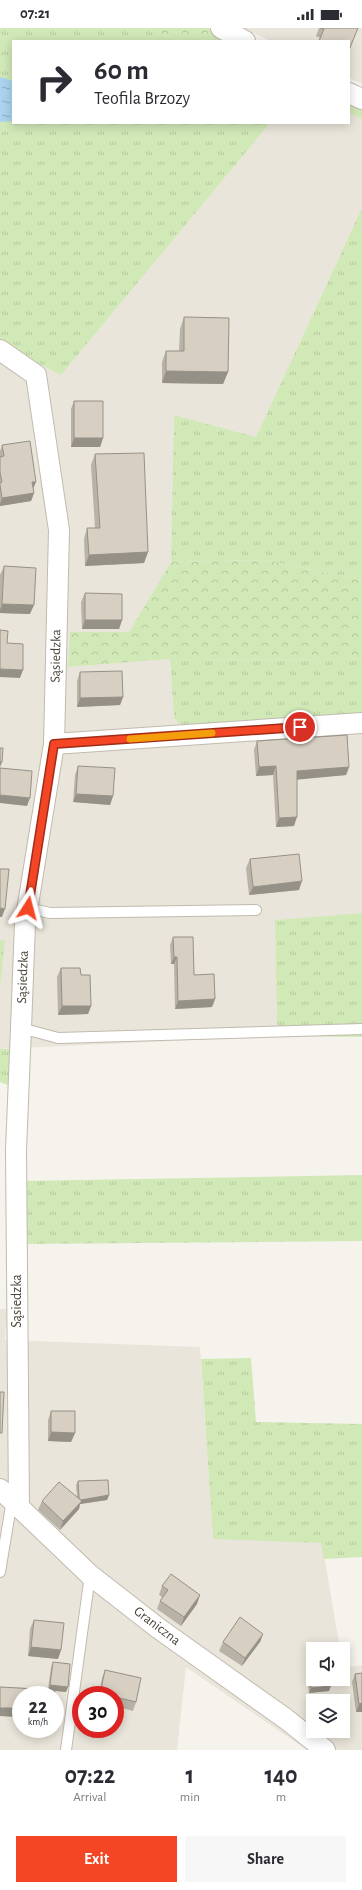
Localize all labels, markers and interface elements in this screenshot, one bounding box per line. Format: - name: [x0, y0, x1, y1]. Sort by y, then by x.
- text: 07:21: [20, 6, 50, 21]
- icon: right: [28, 56, 80, 108]
- text: 60 m: [94, 57, 149, 85]
- text: Teofila Brzozy: [94, 90, 190, 108]
- street label: Sąsiedzka: [49, 629, 63, 683]
- pin: [283, 710, 317, 744]
- icon: arrive: [289, 716, 311, 738]
- position arrow: [7, 887, 49, 929]
- street label: Sąsiedzka: [15, 950, 31, 1004]
- street label: Sąsiedzka: [10, 1274, 24, 1328]
- street label: Graniczna: [131, 1604, 183, 1648]
- map controls: [306, 1642, 350, 1738]
- button: sound: [306, 1642, 350, 1686]
- speed limit sign: 30: [72, 1686, 124, 1738]
- button: layers: [306, 1694, 350, 1738]
- text: 22: [29, 1697, 47, 1717]
- text: km/h: [28, 1717, 48, 1727]
- text: 07:22: [64, 1764, 115, 1788]
- text: 1: [186, 1764, 194, 1788]
- text: 140: [264, 1764, 298, 1788]
- text: Arrival: [73, 1791, 107, 1804]
- text: min: [180, 1791, 200, 1804]
- text: m: [276, 1791, 286, 1804]
- button: Exit: [16, 1836, 177, 1882]
- button: Share: [185, 1836, 346, 1882]

